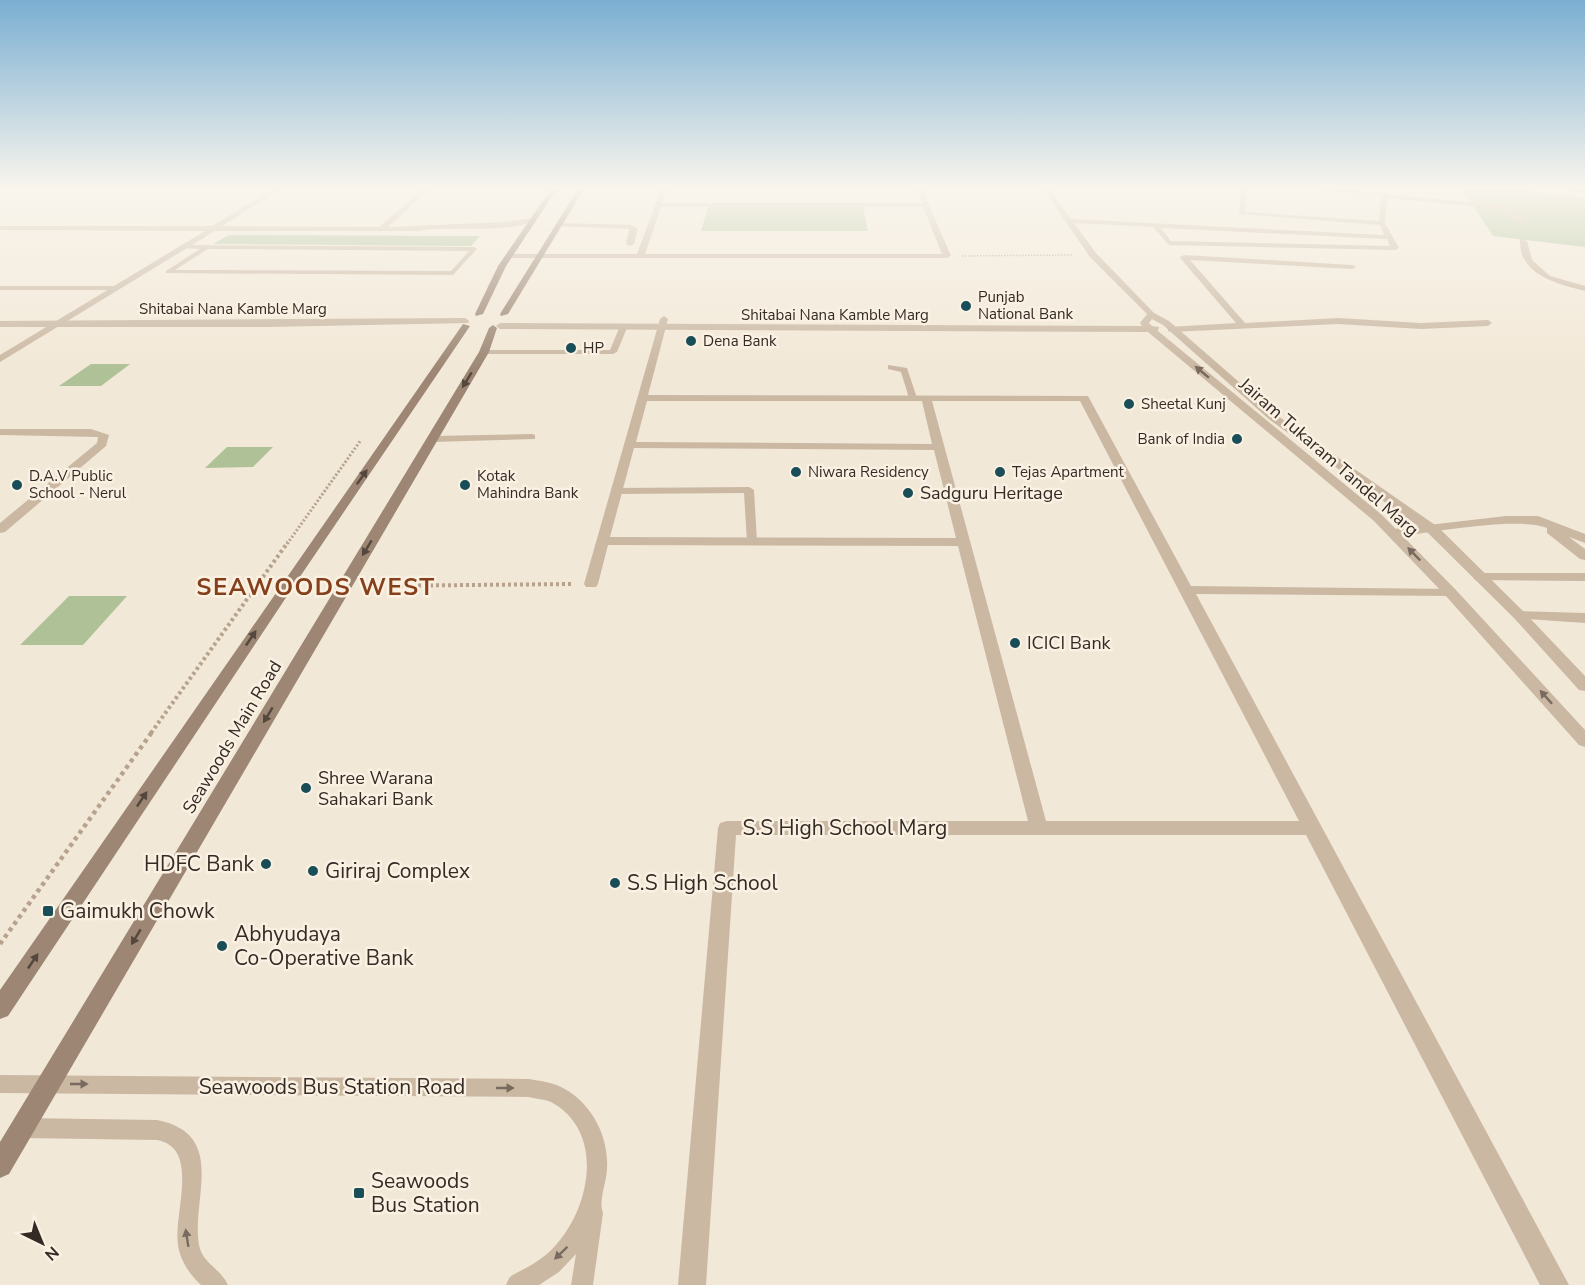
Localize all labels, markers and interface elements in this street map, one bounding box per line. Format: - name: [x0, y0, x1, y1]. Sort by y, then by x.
- place label: Punjab National Bank: [978, 287, 1073, 324]
- street label: Shitabai Nana Kamble Marg: [139, 299, 327, 319]
- marker: Punjab National Bank: [959, 299, 973, 313]
- street label: Shitabai Nana Kamble Marg: [741, 305, 929, 325]
- place label: Dena Bank: [703, 331, 777, 351]
- marker: Dena Bank: [684, 334, 698, 348]
- place label: HP: [583, 338, 604, 358]
- marker: HP: [564, 341, 578, 355]
- one-way arrow: [1194, 366, 1210, 379]
- one-way arrow: [462, 372, 473, 388]
- street label: Jairam Tukaram Tandel Marg: [1233, 372, 1424, 542]
- place label: Sheetal Kunj: [1141, 394, 1226, 414]
- marker: Sheetal Kunj: [1122, 397, 1136, 411]
- place label: Bank of India: [1137, 429, 1225, 449]
- marker: Bank of India: [1230, 432, 1244, 446]
- place label: Niwara Residency: [808, 462, 929, 482]
- place label: Tejas Apartment: [1012, 462, 1124, 482]
- marker: Niwara Residency: [789, 465, 803, 479]
- marker: Tejas Apartment: [993, 465, 1007, 479]
- place label: D.A.V Public School - Nerul: [29, 466, 127, 503]
- place label: Kotak Mahindra Bank: [477, 466, 579, 503]
- one-way arrow: [356, 469, 367, 485]
- marker: D.A.V Public School - Nerul: [10, 478, 24, 492]
- marker: Kotak Mahindra Bank: [458, 478, 472, 492]
- place label: Sadguru Heritage: [920, 481, 1063, 505]
- marker: Sadguru Heritage: [901, 486, 915, 500]
- one-way arrow: [362, 540, 373, 556]
- one-way arrow: [1407, 547, 1421, 561]
- district label: SEAWOODS WEST: [196, 571, 436, 603]
- one-way arrow: [245, 630, 257, 646]
- place label: ICICI Bank: [1027, 631, 1112, 655]
- marker: ICICI Bank: [1008, 636, 1022, 650]
- street label: Seawoods Main Road: [177, 656, 287, 818]
- one-way arrow: [1540, 690, 1553, 705]
- one-way arrow: [262, 707, 273, 723]
- place label: Shree Warana Sahakari Bank: [318, 766, 434, 811]
- marker: Shree Warana Sahakari Bank: [299, 781, 313, 795]
- one-way arrow: [136, 791, 147, 807]
- street label: S.S High School Marg: [743, 814, 947, 842]
- place label: HDFC Bank: [144, 850, 254, 878]
- marker: HDFC Bank: [259, 857, 273, 871]
- place label: Giriraj Complex: [325, 857, 470, 885]
- marker: Giriraj Complex: [306, 864, 320, 878]
- place label: S.S High School: [627, 869, 778, 897]
- marker: S.S High School: [608, 876, 622, 890]
- place label: Gaimukh Chowk: [60, 897, 215, 925]
- marker: Gaimukh Chowk: [41, 904, 55, 918]
- place label: Abhyudaya Co-Operative Bank: [234, 920, 414, 972]
- one-way arrow: [130, 929, 141, 945]
- marker: Abhyudaya Co-Operative Bank: [215, 939, 229, 953]
- one-way arrow: [27, 953, 39, 969]
- street label: Seawoods Bus Station Road: [199, 1073, 465, 1101]
- one-way arrow: [70, 1079, 89, 1089]
- one-way arrow: [496, 1083, 515, 1093]
- place label: Seawoods Bus Station: [371, 1167, 480, 1219]
- marker: Seawoods Bus Station: [352, 1186, 366, 1200]
- north arrow: [12, 1213, 72, 1273]
- one-way arrow: [183, 1228, 192, 1247]
- text: N: [40, 1241, 63, 1265]
- one-way arrow: [554, 1246, 568, 1260]

